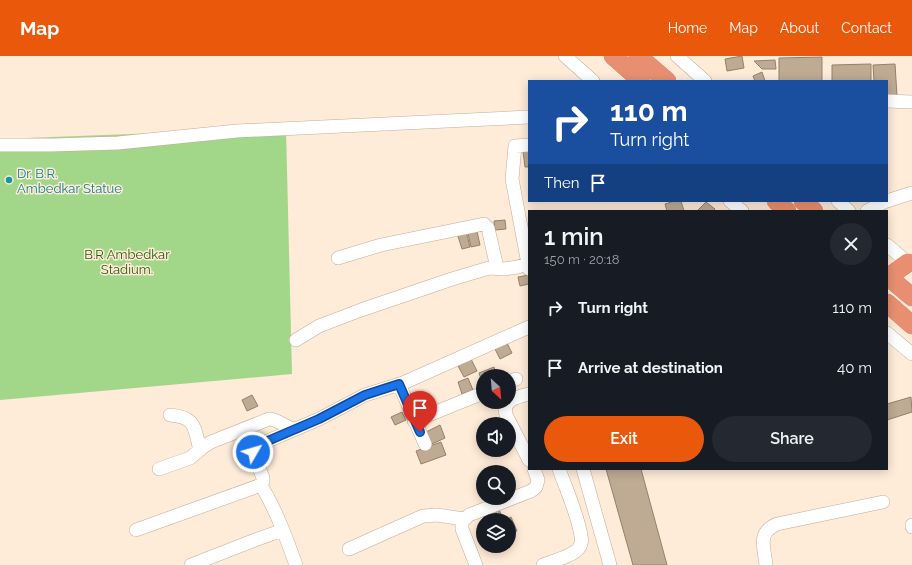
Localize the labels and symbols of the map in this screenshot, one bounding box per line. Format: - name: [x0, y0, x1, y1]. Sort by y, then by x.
- place label: Dr. B.R. Ambedkar Statue: [17, 166, 122, 196]
- marker: Dr. B.R. Ambedkar Statue: [4, 175, 14, 185]
- park label: B.R Ambedkar Stadium.: [84, 247, 170, 277]
- north arrow: [476, 369, 516, 409]
- pin: [403, 391, 437, 432]
- position arrow: [232, 431, 274, 473]

